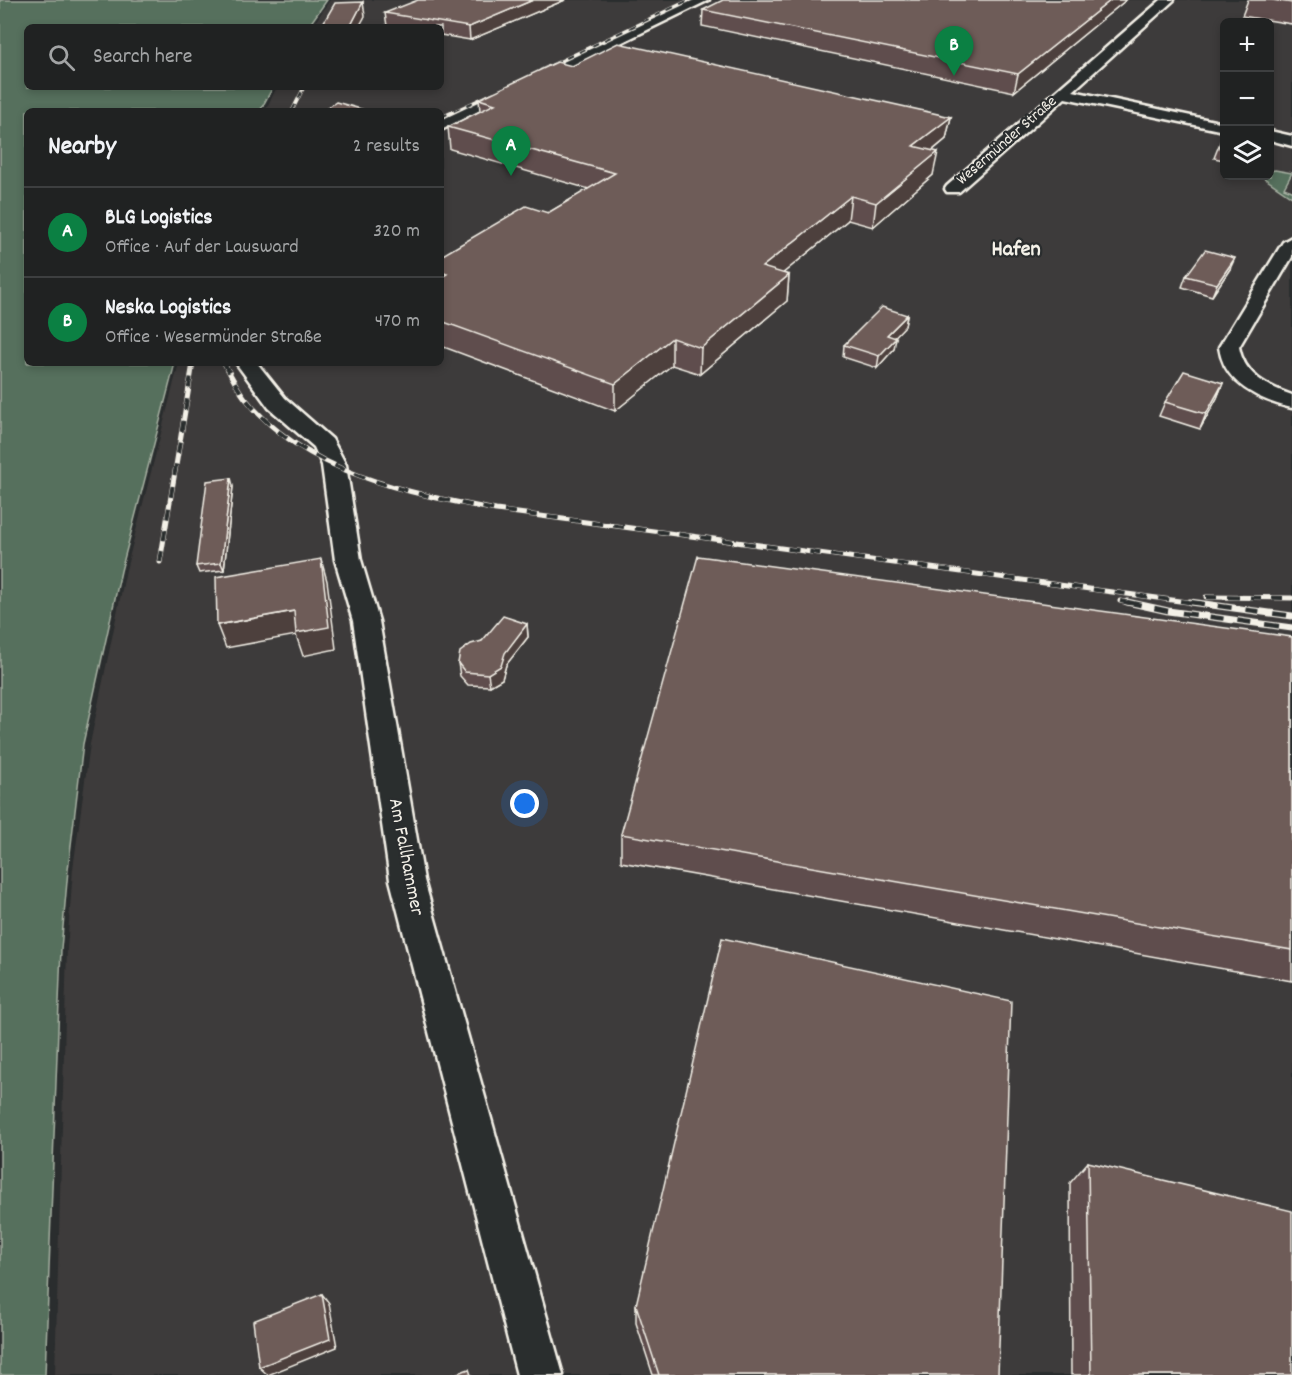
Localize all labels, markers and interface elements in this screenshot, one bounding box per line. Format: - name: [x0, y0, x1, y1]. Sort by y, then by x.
- map controls: [1220, 18, 1274, 180]
- button: +: [1220, 18, 1274, 72]
- search box: [24, 24, 444, 90]
- pin: B: [934, 26, 974, 76]
- icon: search: [45, 41, 78, 74]
- text: Search here: [93, 42, 192, 73]
- button: −: [1220, 72, 1274, 126]
- street label: Wesermünder Straße: [952, 91, 1062, 191]
- pin: A: [492, 126, 530, 176]
- button: layers: [1220, 126, 1274, 180]
- text: Nearby: [48, 129, 116, 166]
- text: 2 results: [353, 133, 420, 161]
- text: BLG Logistics: [105, 203, 213, 234]
- text: A: [62, 218, 73, 246]
- text: 320 m: [373, 218, 420, 246]
- text: Office · Auf der Lausward: [105, 234, 299, 262]
- district label: Hafen: [991, 235, 1041, 266]
- text: Neska Logistics: [105, 293, 231, 324]
- text: B: [63, 308, 72, 336]
- text: 470 m: [375, 308, 420, 336]
- text: Office · Wesermünder Straße: [105, 324, 322, 352]
- your location: [510, 789, 539, 818]
- street label: Am Fallhammer: [380, 796, 430, 919]

